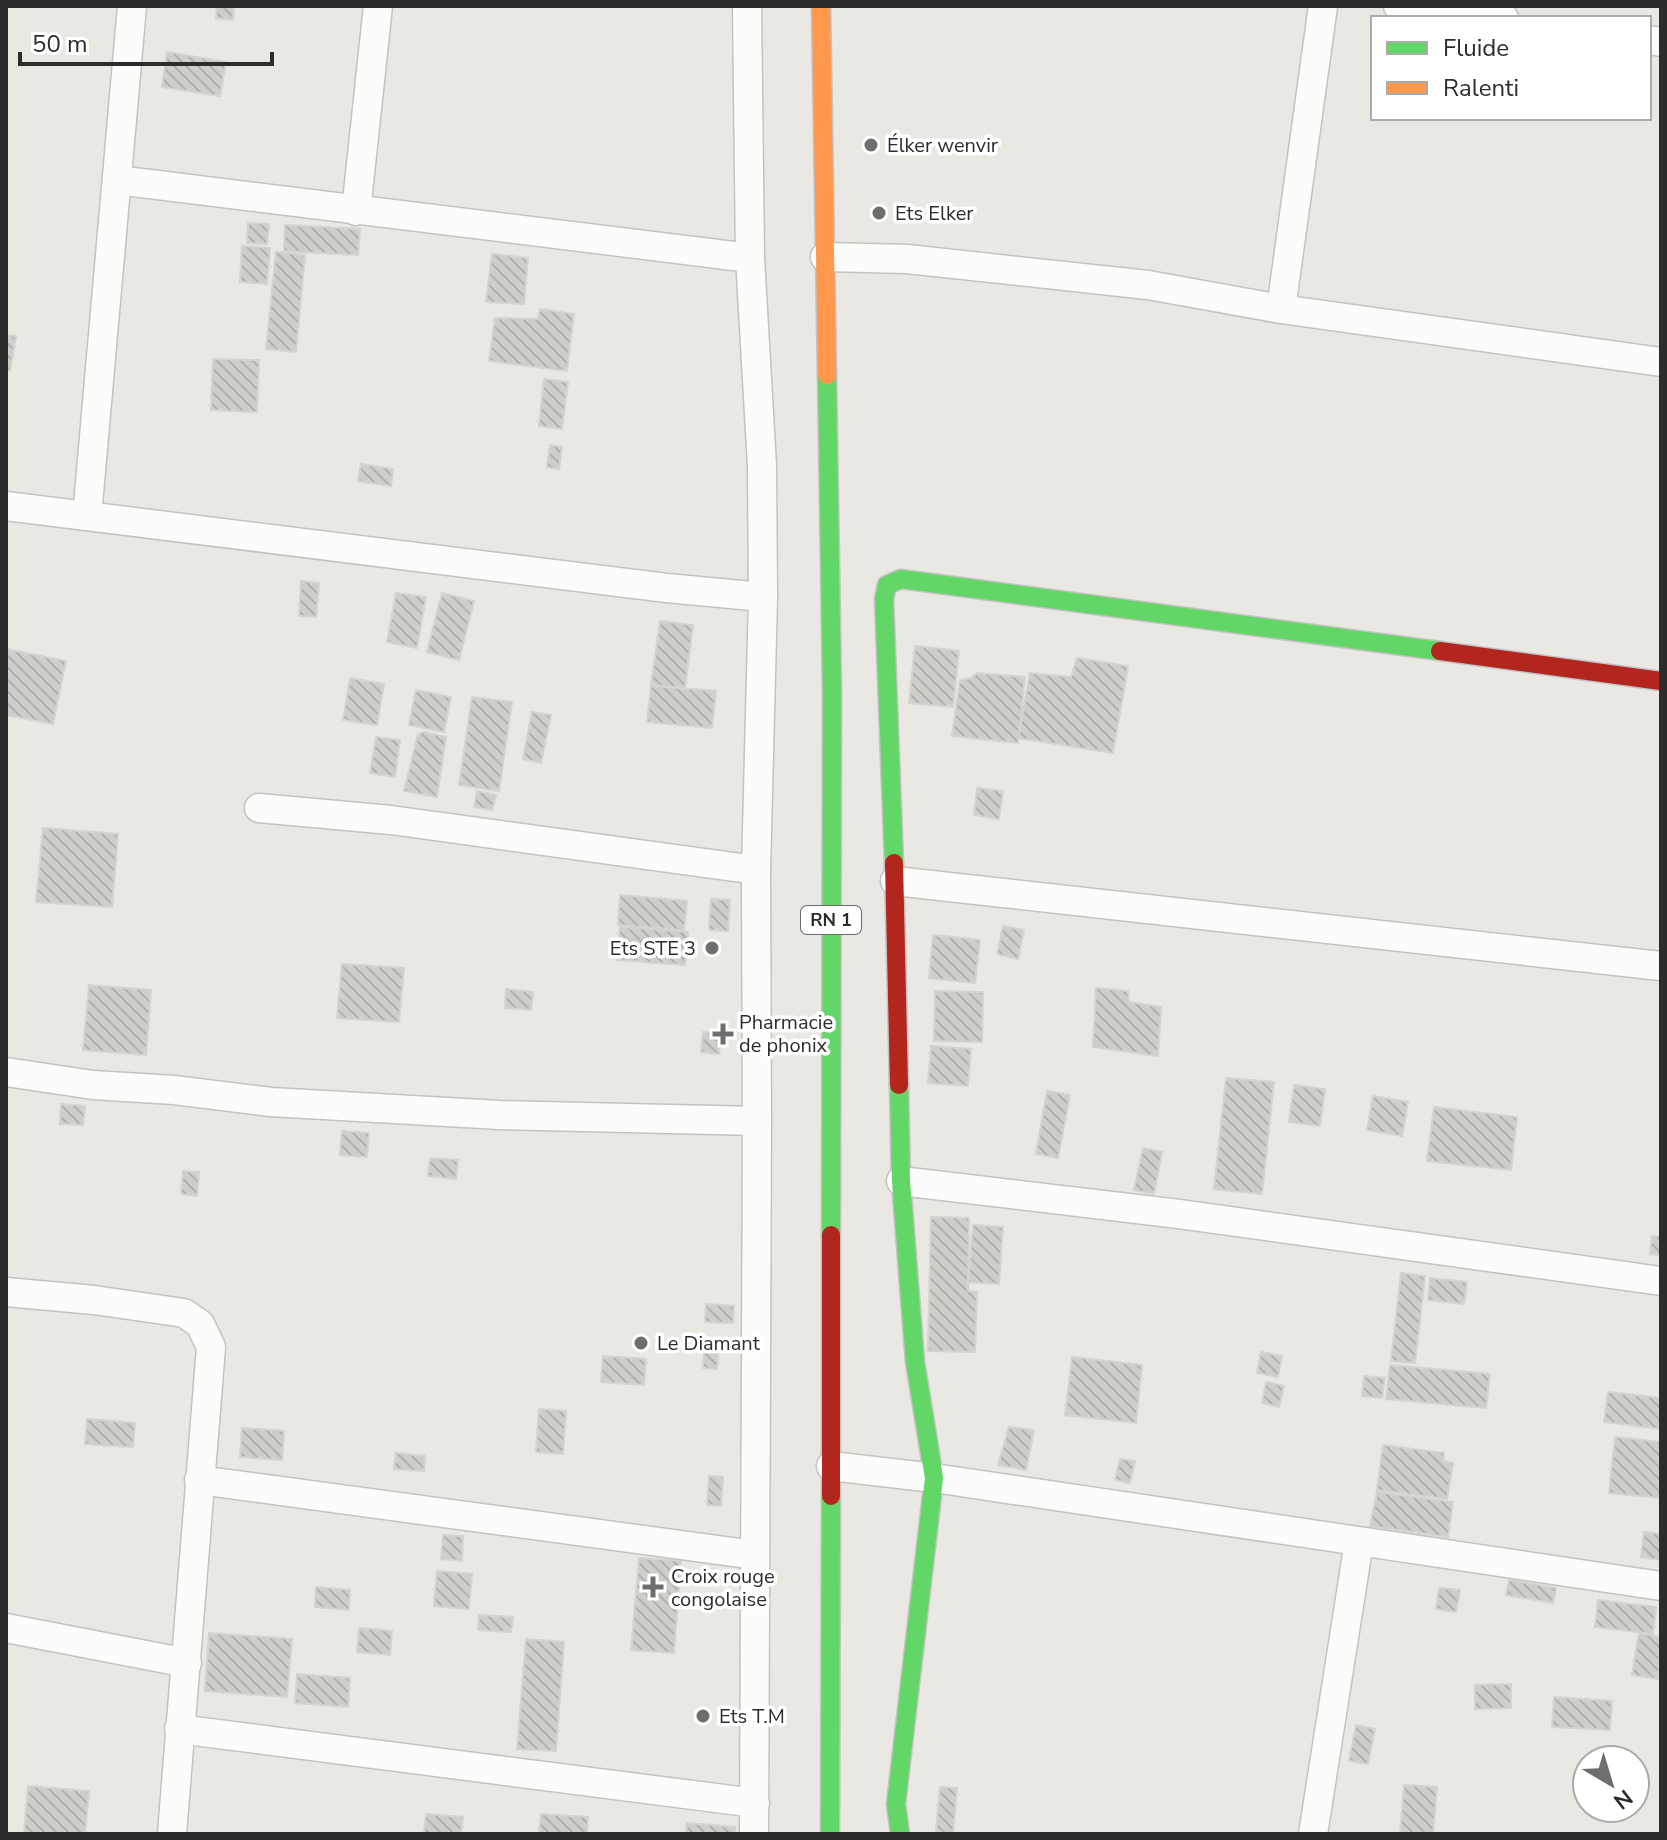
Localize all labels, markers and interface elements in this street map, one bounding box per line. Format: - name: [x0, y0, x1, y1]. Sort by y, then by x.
- scale bar: [20, 16, 272, 66]
- legend: [1371, 16, 1651, 120]
- text: 50 m: [32, 28, 88, 60]
- text: Fluide: [1443, 32, 1509, 64]
- text: Ralenti: [1443, 72, 1519, 104]
- place label: Élker wenvir: [887, 132, 998, 159]
- marker: Élker wenvir: [862, 136, 880, 154]
- place label: Ets Elker: [895, 200, 973, 227]
- marker: Ets Elker: [870, 204, 888, 222]
- road number: RN 1: [801, 906, 861, 934]
- place label: Ets STE 3: [610, 935, 696, 962]
- marker: Ets STE 3: [703, 939, 721, 957]
- place label: Pharmacie de phonix: [739, 1009, 833, 1059]
- marker: Pharmacie de phonix: [714, 1025, 732, 1043]
- place label: Le Diamant: [657, 1330, 761, 1357]
- marker: Le Diamant: [632, 1334, 650, 1352]
- place label: Croix rouge congolaise: [671, 1563, 775, 1613]
- marker: Croix rouge congolaise: [642, 1576, 664, 1598]
- place label: Ets T.M: [719, 1703, 785, 1730]
- marker: Ets T.M: [694, 1707, 712, 1725]
- north arrow: [1571, 1744, 1651, 1824]
- text: N: [1607, 1782, 1638, 1816]

